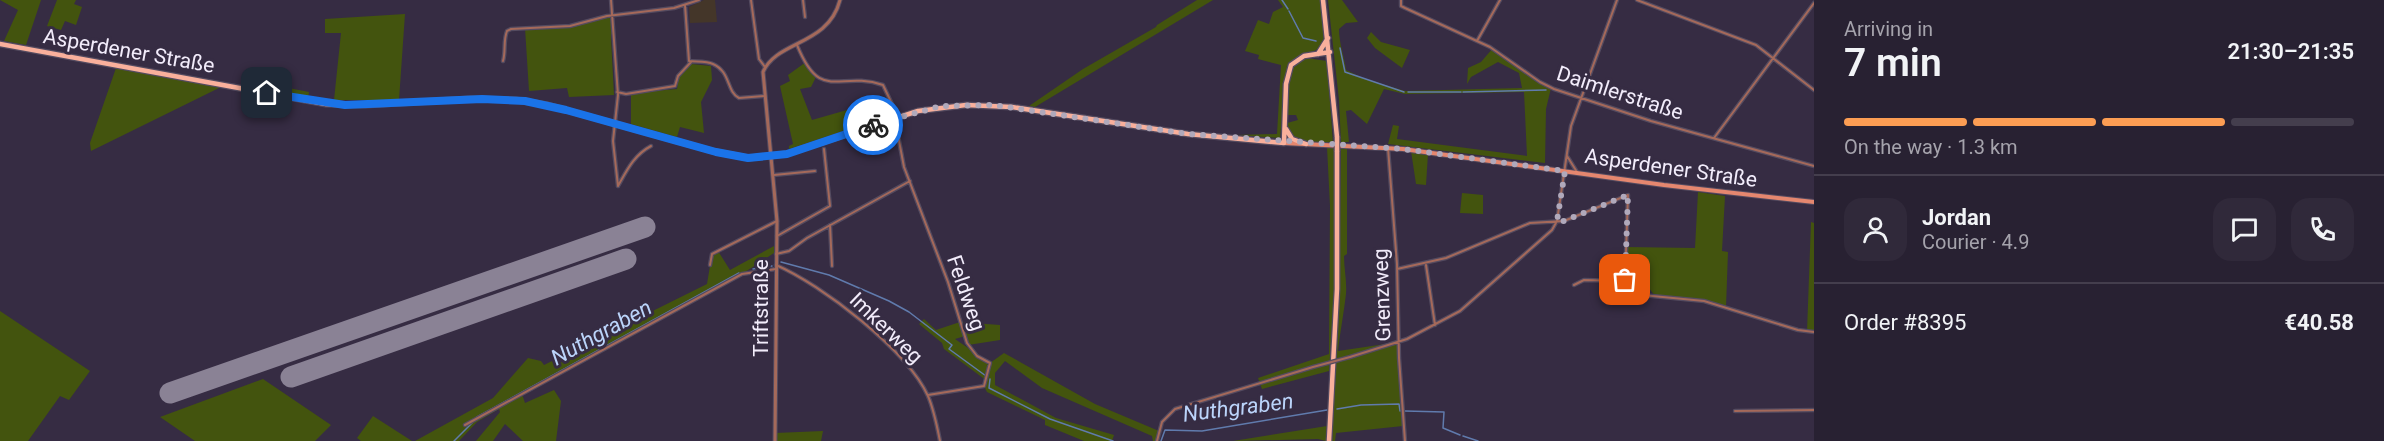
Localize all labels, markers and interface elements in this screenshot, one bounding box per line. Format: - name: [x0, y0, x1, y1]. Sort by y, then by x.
- text: Arriving in: [1844, 17, 1933, 41]
- street label: Asperdener Straße: [41, 24, 217, 78]
- text: 21:30–21:35: [2227, 39, 2354, 64]
- text: 7 min: [1844, 40, 1942, 86]
- street label: Daimlerstraße: [1554, 61, 1686, 125]
- pin: [241, 67, 292, 118]
- icon: home: [250, 76, 283, 109]
- courier: [843, 95, 903, 155]
- icon: bike: [857, 109, 890, 142]
- text: On the way · 1.3 km: [1844, 135, 2018, 159]
- street label: Asperdener Straße: [1583, 144, 1759, 192]
- button: person: [1844, 198, 1907, 261]
- button: chat: [2213, 198, 2276, 261]
- button: phone: [2291, 198, 2354, 261]
- text: Jordan: [1922, 205, 1991, 230]
- text: Courier · 4.9: [1922, 230, 2029, 254]
- street label: Grenzweg: [1368, 248, 1396, 342]
- street label: Feldweg: [942, 252, 990, 334]
- pin: [1599, 254, 1650, 305]
- street label: Triftstraße: [749, 259, 773, 357]
- icon: bag: [1608, 263, 1641, 296]
- street label: Imkerweg: [845, 288, 927, 368]
- water label: Nuthgraben: [547, 295, 656, 370]
- text: Order #8395: [1844, 310, 1966, 335]
- text: €40.58: [2285, 310, 2354, 335]
- water label: Nuthgraben: [1181, 388, 1295, 427]

